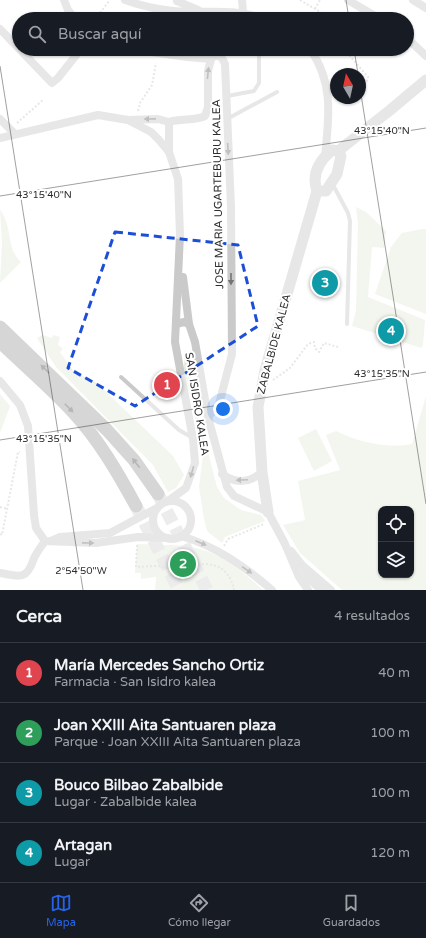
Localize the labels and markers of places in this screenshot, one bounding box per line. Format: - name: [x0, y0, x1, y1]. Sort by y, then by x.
- pin: 3: [312, 268, 338, 298]
- pin: 4: [378, 316, 404, 346]
- pin: 1: [154, 370, 180, 400]
- pin: 2: [170, 549, 196, 579]

